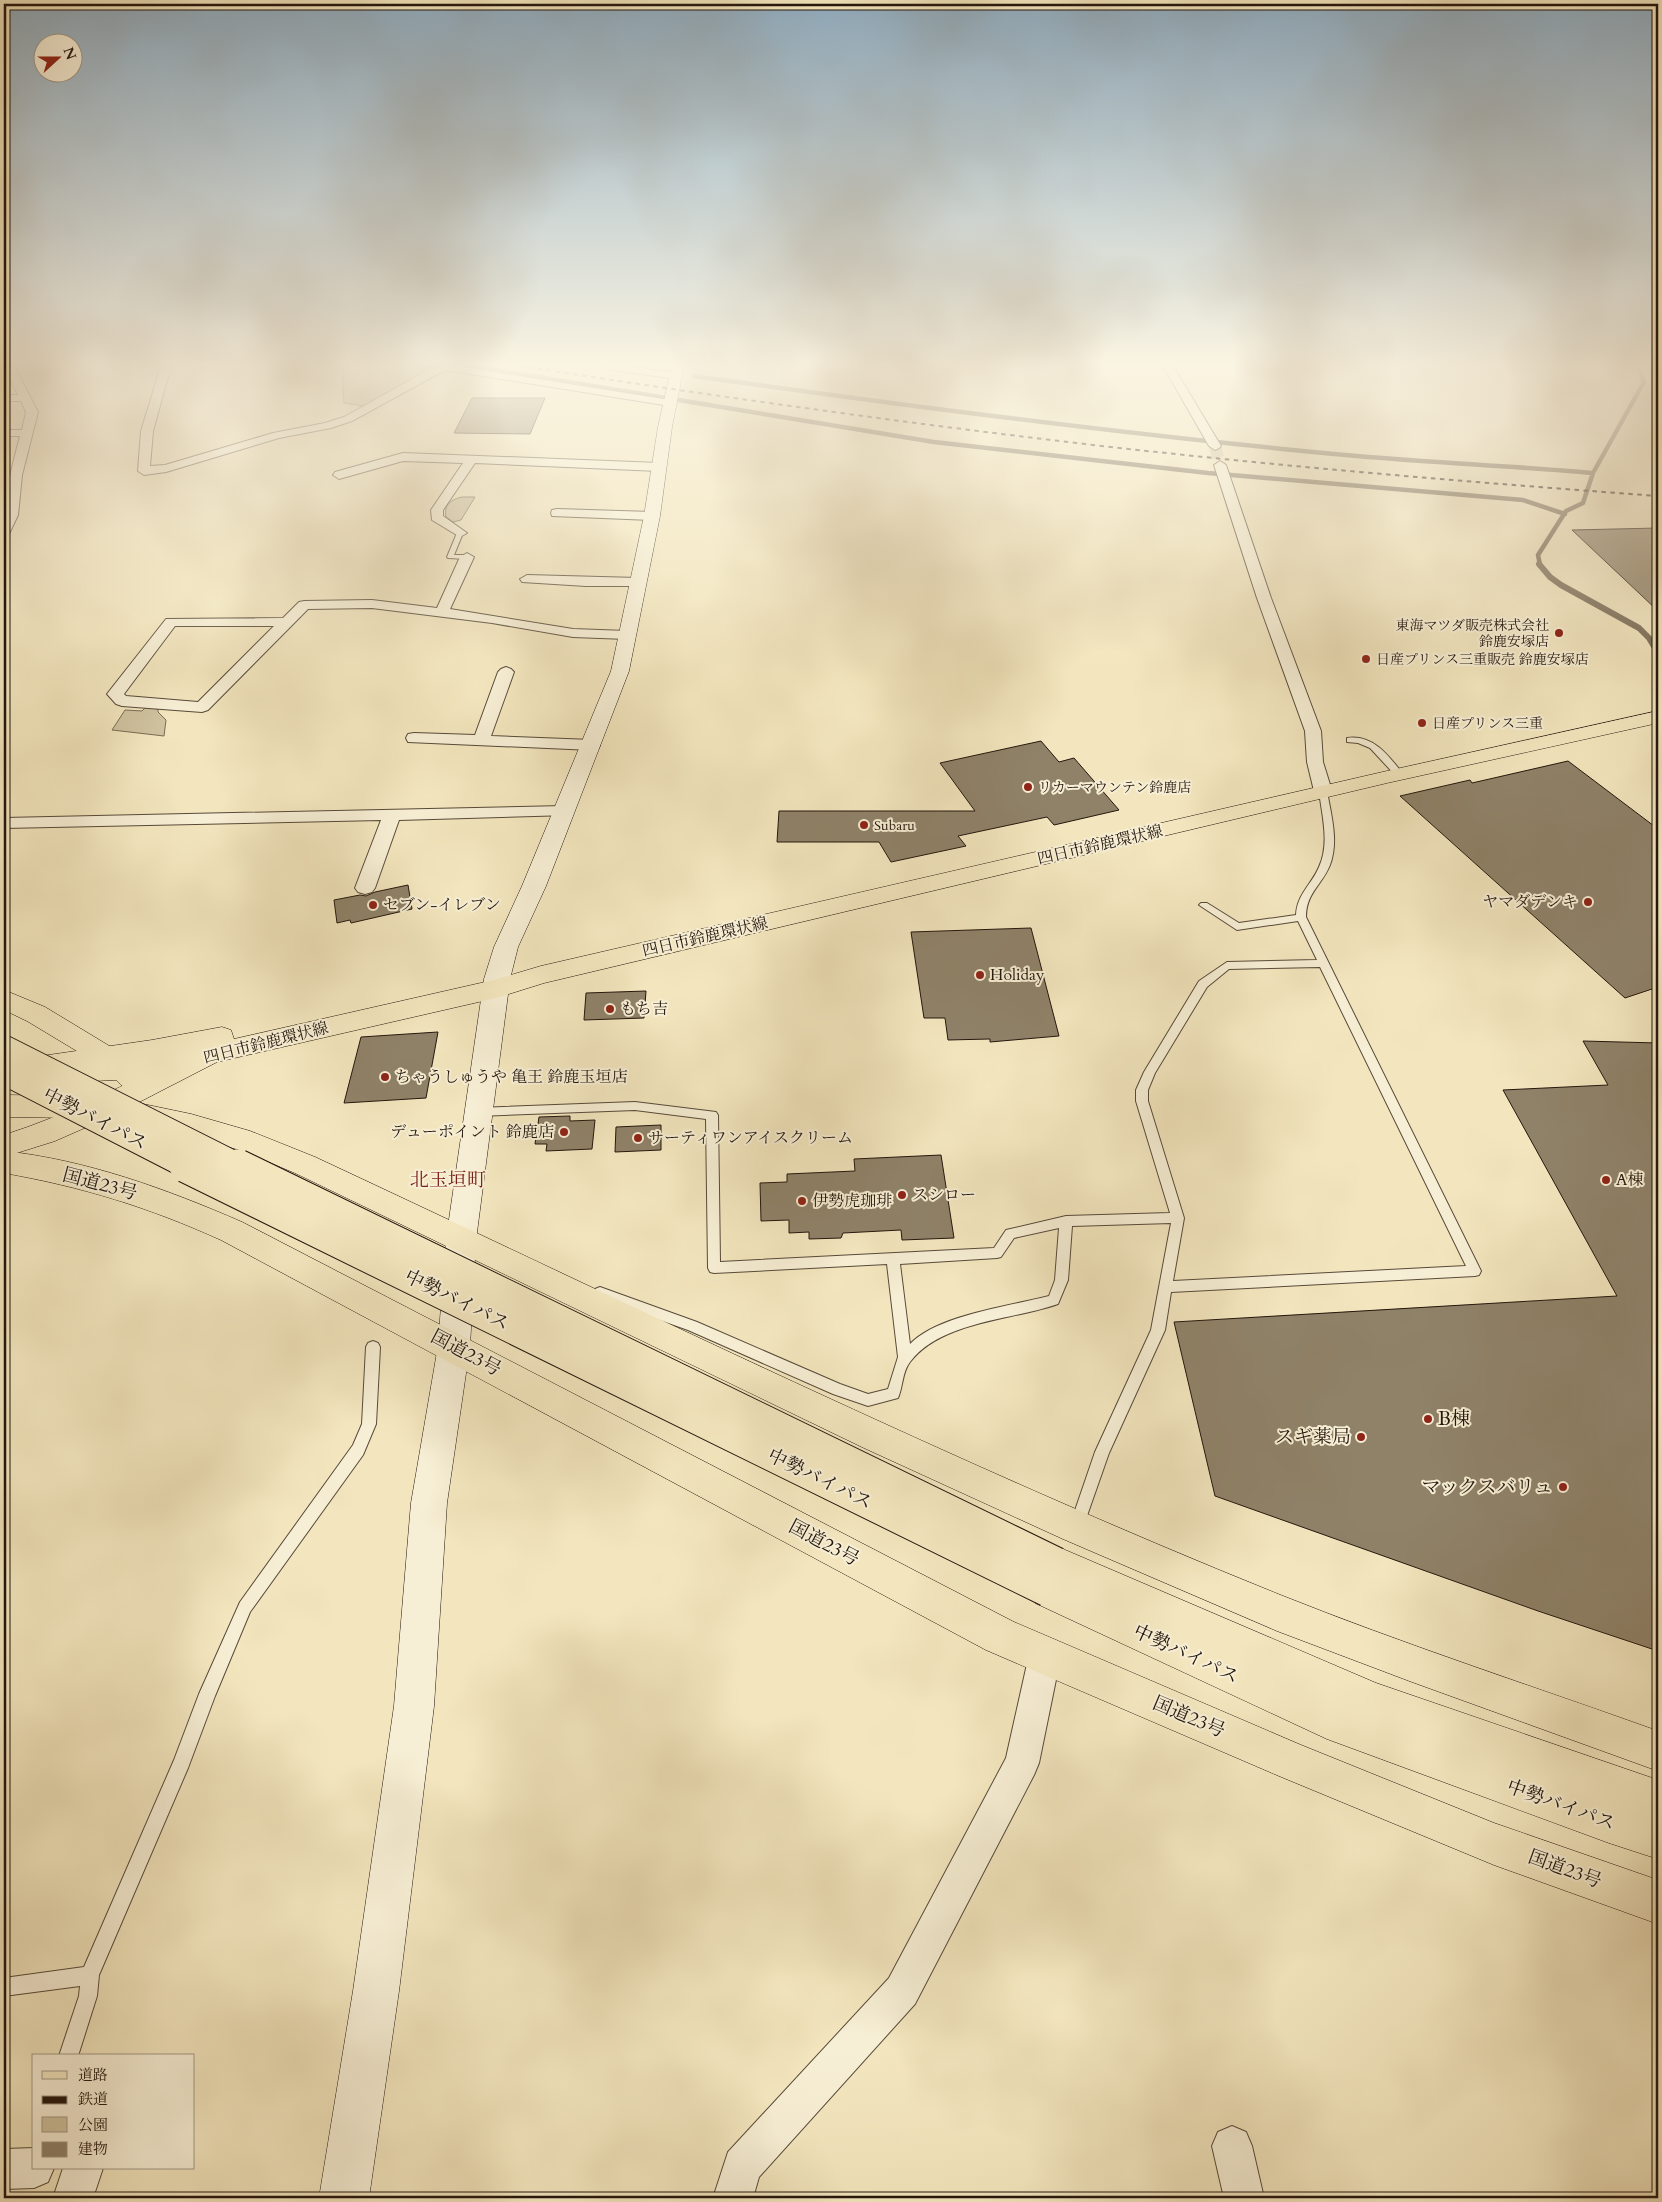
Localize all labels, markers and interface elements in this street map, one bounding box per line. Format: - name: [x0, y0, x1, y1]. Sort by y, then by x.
- north arrow: [32, 32, 82, 82]
- text: N: [59, 44, 81, 63]
- place label: 東海マツダ販売株式会社 鈴鹿安塚店: [1396, 616, 1549, 651]
- marker: 東海マツダ販売株式会社 鈴鹿安塚店: [1553, 627, 1565, 639]
- place label: 日産プリンス三重販売 鈴鹿安塚店: [1376, 650, 1589, 669]
- marker: 日産プリンス三重販売 鈴鹿安塚店: [1360, 653, 1372, 665]
- place label: 日産プリンス三重: [1432, 714, 1543, 733]
- marker: 日産プリンス三重: [1416, 717, 1428, 729]
- place label: リカーマウンテン鈴鹿店: [1038, 778, 1191, 797]
- marker: リカーマウンテン鈴鹿店: [1022, 781, 1034, 793]
- place label: Subaru: [874, 816, 915, 835]
- marker: Subaru: [858, 819, 870, 831]
- street label: 四日市鈴鹿環状線: [1035, 820, 1165, 870]
- place label: ヤマダデンキ: [1482, 891, 1578, 913]
- place label: セブン-イレブン: [383, 894, 501, 916]
- marker: ヤマダデンキ: [1582, 896, 1594, 908]
- marker: セブン-イレブン: [367, 899, 379, 911]
- street label: 四日市鈴鹿環状線: [640, 912, 770, 962]
- place label: Holiday: [990, 964, 1045, 986]
- marker: Holiday: [974, 969, 986, 981]
- place label: もち吉: [620, 998, 668, 1020]
- marker: もち吉: [604, 1003, 616, 1015]
- street label: 四日市鈴鹿環状線: [201, 1017, 331, 1069]
- place label: ちゃうしゅうや 亀王 鈴鹿玉垣店: [395, 1066, 628, 1088]
- marker: ちゃうしゅうや 亀王 鈴鹿玉垣店: [379, 1071, 391, 1083]
- street label: 中勢バイパス: [38, 1082, 152, 1156]
- place label: デューポイント 鈴鹿店: [390, 1121, 554, 1143]
- marker: デューポイント 鈴鹿店: [558, 1126, 570, 1138]
- place label: サーティワンアイスクリーム: [648, 1127, 853, 1149]
- marker: サーティワンアイスクリーム: [632, 1132, 644, 1144]
- street label: 国道23号: [60, 1162, 140, 1206]
- district label: 北玉垣町: [410, 1167, 486, 1193]
- place label: A棟: [1616, 1169, 1643, 1191]
- marker: A棟: [1600, 1174, 1612, 1186]
- place label: スシロー: [912, 1184, 976, 1206]
- marker: スシロー: [896, 1189, 908, 1201]
- place label: 伊勢虎珈琲: [812, 1190, 892, 1212]
- marker: 伊勢虎珈琲: [796, 1195, 808, 1207]
- street label: 中勢バイパス: [400, 1263, 514, 1337]
- street label: 国道23号: [426, 1324, 506, 1382]
- place label: B棟: [1438, 1406, 1470, 1432]
- marker: B棟: [1422, 1413, 1434, 1425]
- place label: スギ薬局: [1275, 1424, 1351, 1450]
- marker: スギ薬局: [1355, 1431, 1367, 1443]
- street label: 中勢バイパス: [763, 1442, 877, 1516]
- place label: マックスバリュ: [1422, 1474, 1553, 1500]
- marker: マックスバリュ: [1557, 1481, 1569, 1493]
- street label: 国道23号: [784, 1514, 864, 1572]
- street label: 中勢バイパス: [1129, 1618, 1243, 1690]
- street label: 国道23号: [1149, 1690, 1229, 1744]
- street label: 中勢バイパス: [1503, 1773, 1619, 1837]
- street label: 国道23号: [1525, 1844, 1605, 1894]
- legend: [32, 2054, 195, 2170]
- text: 道路: [78, 2065, 108, 2085]
- text: 鉄道: [78, 2089, 108, 2109]
- text: 公園: [78, 2115, 108, 2135]
- text: 建物: [78, 2139, 108, 2159]

